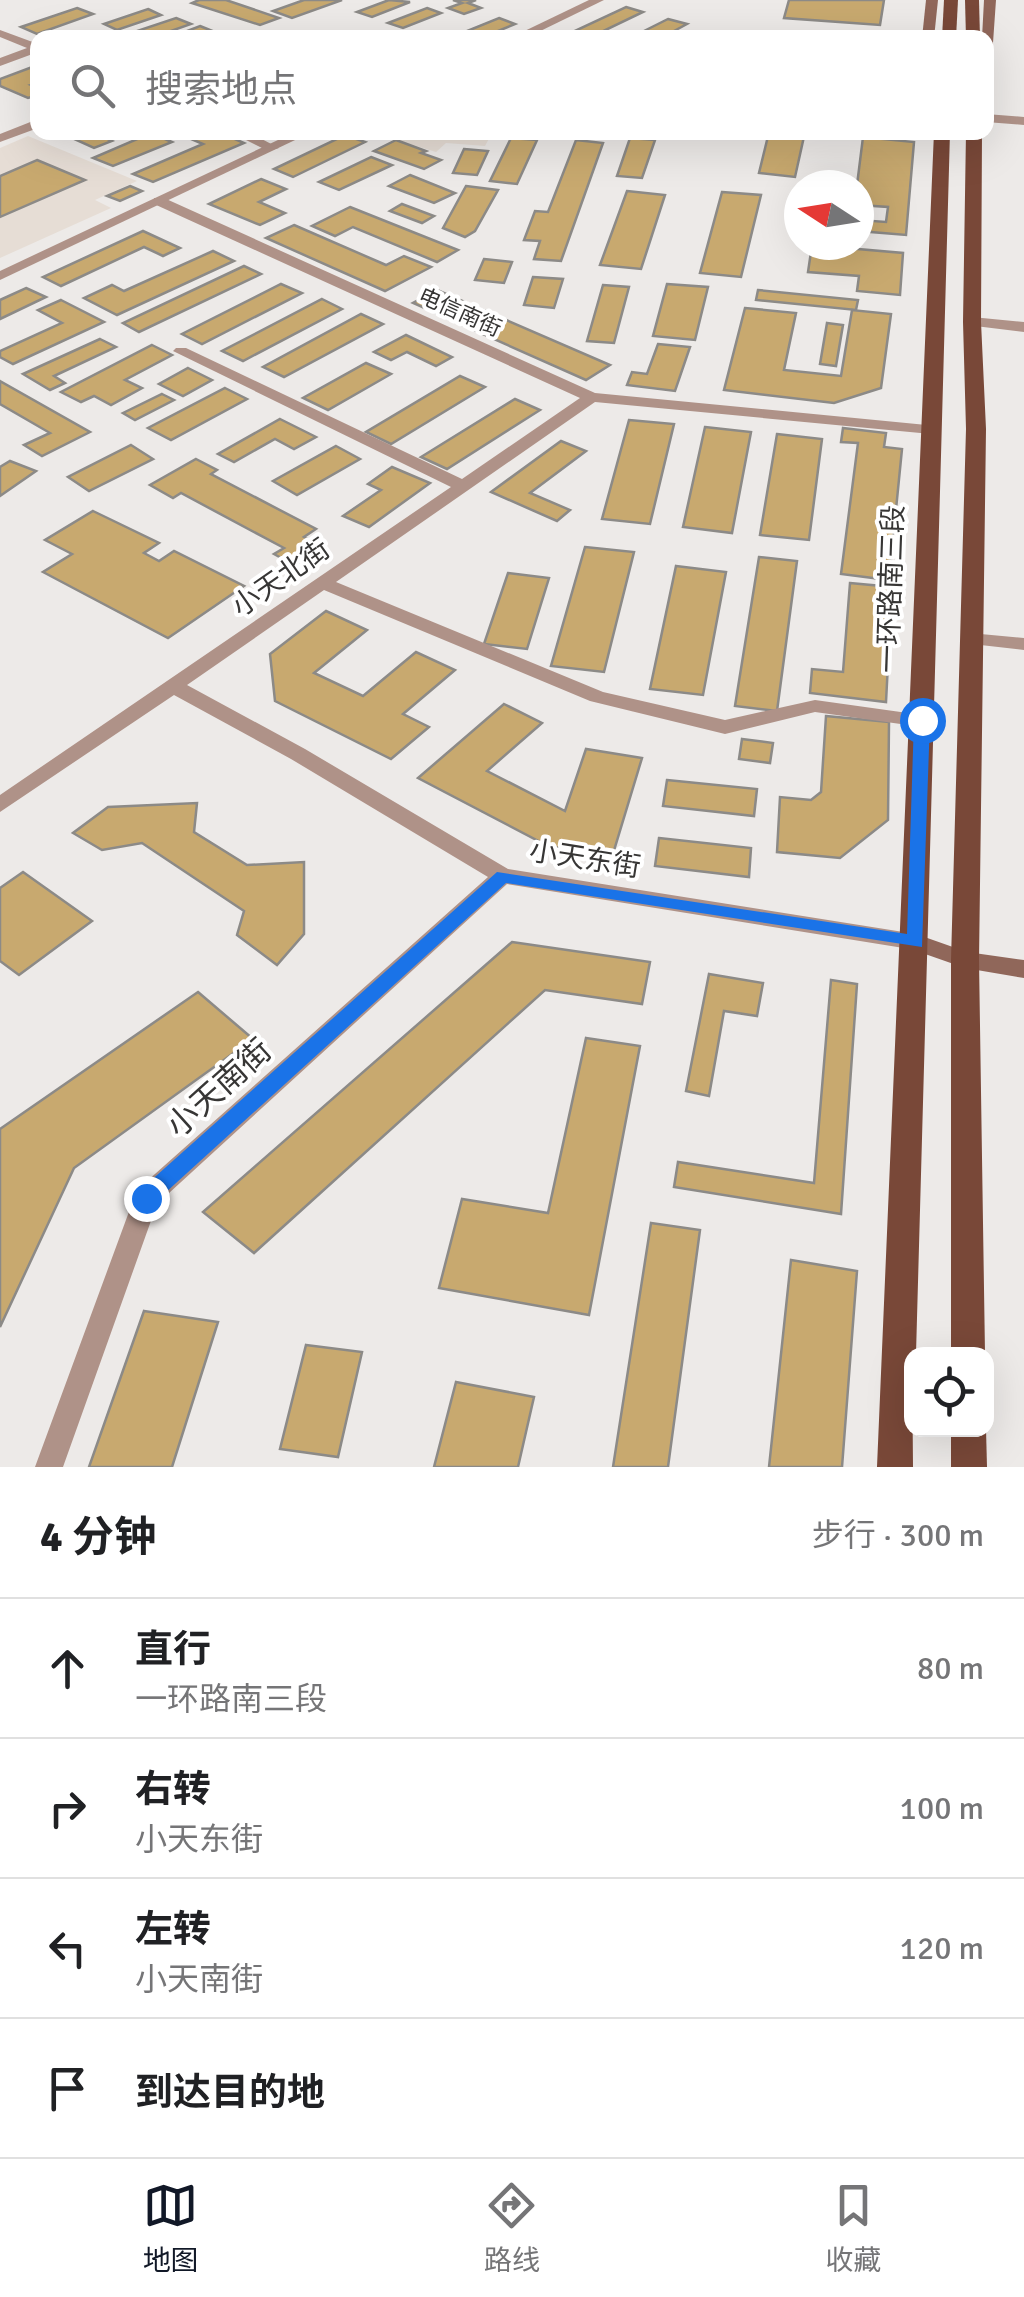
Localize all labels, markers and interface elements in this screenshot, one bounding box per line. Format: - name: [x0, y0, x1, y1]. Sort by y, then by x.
- search box: [30, 30, 994, 140]
- icon: search: [65, 58, 120, 113]
- text: 搜索地点: [145, 66, 297, 113]
- north arrow: [784, 170, 874, 260]
- street label: 电信南街: [414, 282, 506, 342]
- street label: 一环路南三段: [871, 504, 911, 674]
- street label: 小天北街: [225, 532, 337, 624]
- route start: [900, 698, 946, 744]
- street label: 小天东街: [527, 833, 643, 885]
- street label: 小天南街: [158, 1031, 280, 1145]
- route end: [124, 1176, 170, 1222]
- map controls: [904, 1347, 994, 1437]
- button: locate: [904, 1347, 994, 1437]
- text: 4 分钟: [40, 1512, 156, 1563]
- text: 步行 · 300 m: [812, 1516, 984, 1555]
- text: 直行: [135, 1626, 211, 1673]
- icon: ahead: [40, 1641, 95, 1696]
- text: 80 m: [917, 1649, 984, 1688]
- text: 一环路南三段: [135, 1680, 327, 1719]
- text: 右转: [135, 1766, 211, 1813]
- icon: right: [40, 1781, 95, 1836]
- text: 100 m: [900, 1789, 984, 1828]
- text: 小天东街: [135, 1820, 263, 1859]
- text: 左转: [135, 1906, 211, 1953]
- icon: left: [40, 1921, 95, 1976]
- text: 120 m: [900, 1929, 984, 1968]
- text: 小天南街: [135, 1960, 263, 1999]
- icon: arrive: [40, 2061, 95, 2116]
- text: 到达目的地: [135, 2069, 325, 2116]
- tab: 地图: [143, 2178, 199, 2278]
- tab: 路线: [484, 2178, 540, 2278]
- tab: 收藏: [825, 2178, 881, 2278]

